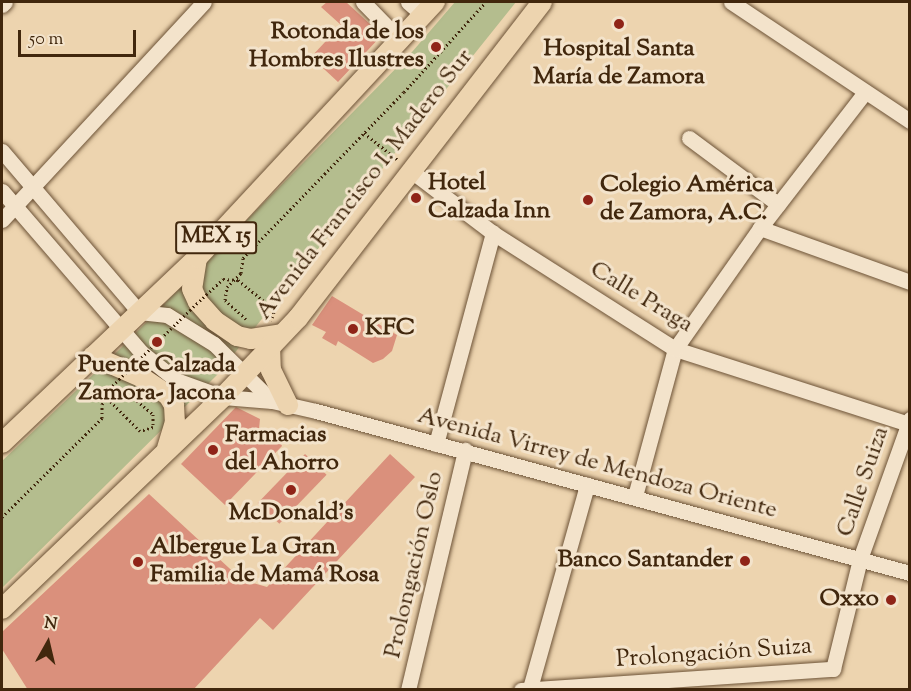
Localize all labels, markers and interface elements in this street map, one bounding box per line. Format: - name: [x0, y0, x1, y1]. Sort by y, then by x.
- marker: Hospital Santa María de Zamora: [610, 15, 628, 33]
- scale bar: [21, 18, 140, 56]
- place label: Rotonda de los Hombres Ilustres: [249, 19, 424, 75]
- text: 50 m: [29, 27, 63, 53]
- place label: Hospital Santa María de Zamora: [533, 36, 705, 92]
- marker: Rotonda de los Hombres Ilustres: [429, 40, 443, 54]
- street label: Avenida Francisco I. Madero Sur: [250, 44, 480, 326]
- place label: Hotel Calzada Inn: [428, 170, 551, 226]
- place label: Colegio América de Zamora, A.C.: [600, 172, 774, 228]
- marker: Hotel Calzada Inn: [409, 191, 423, 205]
- marker: Colegio América de Zamora, A.C.: [581, 193, 595, 207]
- road number: MEX 15: [174, 219, 258, 257]
- street label: Calle Praga: [584, 256, 698, 340]
- place label: KFC: [365, 315, 415, 343]
- marker: KFC: [346, 322, 360, 336]
- marker: Puente Calzada Zamora- Jacona: [150, 335, 164, 349]
- place label: Puente Calzada Zamora- Jacona: [78, 352, 236, 408]
- street label: Avenida Virrey de Mendoza Oriente: [414, 402, 780, 526]
- place label: Farmacias del Ahorro: [225, 422, 339, 478]
- street label: Calle Suiza: [832, 423, 896, 541]
- marker: Farmacias del Ahorro: [206, 443, 220, 457]
- street label: Prolongación Oslo: [380, 469, 450, 661]
- marker: McDonald's: [284, 483, 298, 497]
- place label: McDonald's: [229, 500, 353, 528]
- place label: Albergue La Gran Familia de Mamá Rosa: [150, 534, 379, 590]
- place label: Banco Santander: [558, 547, 733, 575]
- marker: Banco Santander: [738, 554, 752, 568]
- marker: Albergue La Gran Familia de Mamá Rosa: [131, 555, 145, 569]
- place label: Oxxo: [819, 586, 879, 614]
- marker: Oxxo: [884, 593, 898, 607]
- text: N: [43, 612, 59, 637]
- north arrow: [18, 613, 78, 673]
- street label: Prolongación Suiza: [615, 633, 813, 675]

